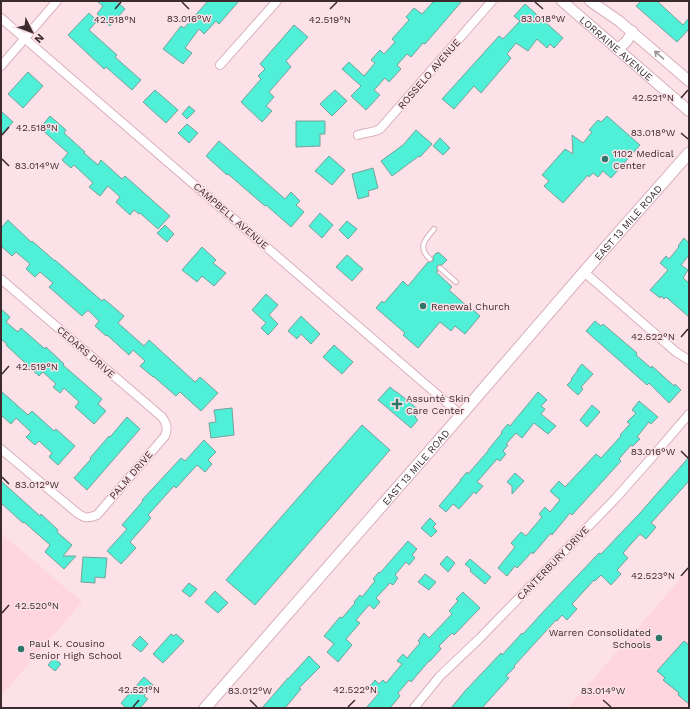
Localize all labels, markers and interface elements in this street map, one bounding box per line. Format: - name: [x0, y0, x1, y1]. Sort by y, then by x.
- north arrow: [12, 12, 52, 52]
- text: 83.016°W: [167, 13, 212, 24]
- text: 83.018°W: [521, 13, 566, 24]
- text: 42.518°N: [94, 14, 136, 25]
- text: 42.519°N: [309, 14, 351, 25]
- street label: LORRAINE AVENUE: [578, 14, 655, 83]
- text: N: [32, 31, 47, 46]
- street label: ROSSELO AVENUE: [396, 37, 462, 111]
- one-way arrow: [654, 51, 665, 60]
- text: 42.521°N: [632, 92, 674, 103]
- text: 42.518°N: [16, 122, 58, 133]
- text: 83.018°W: [631, 127, 676, 138]
- place label: 1102 Medical Center: [613, 148, 674, 171]
- marker: 1102 Medical Center: [600, 154, 610, 164]
- text: 83.014°W: [15, 160, 60, 171]
- street label: CAMPBELL AVENUE: [191, 181, 271, 251]
- street label: EAST 13 MILE ROAD: [592, 183, 664, 262]
- marker: Renewal Church: [418, 301, 428, 311]
- place label: Renewal Church: [431, 301, 510, 312]
- street label: CEDARS DRIVE: [55, 324, 117, 380]
- text: 42.522°N: [631, 331, 675, 342]
- text: 42.519°N: [16, 361, 58, 372]
- place label: Assunté Skin Care Center: [406, 393, 470, 416]
- marker: Assunté Skin Care Center: [391, 398, 403, 410]
- street label: EAST 13 MILE ROAD: [380, 427, 451, 507]
- text: 83.016°W: [631, 446, 676, 457]
- street label: PALM DRIVE: [107, 449, 155, 501]
- text: 83.012°W: [15, 479, 60, 490]
- street label: CANTERBURY DRIVE: [515, 524, 591, 602]
- text: 42.523°N: [631, 570, 675, 581]
- text: 42.520°N: [15, 600, 59, 611]
- place label: Warren Consolidated Schools: [549, 627, 651, 650]
- marker: Warren Consolidated Schools: [654, 633, 664, 643]
- place label: Paul K. Cousino Senior High School: [29, 638, 121, 661]
- marker: Paul K. Cousino Senior High School: [16, 644, 26, 654]
- text: 42.521°N: [118, 684, 160, 695]
- text: 42.522°N: [333, 684, 377, 695]
- text: 83.012°W: [228, 685, 273, 696]
- text: 83.014°W: [581, 685, 626, 696]

